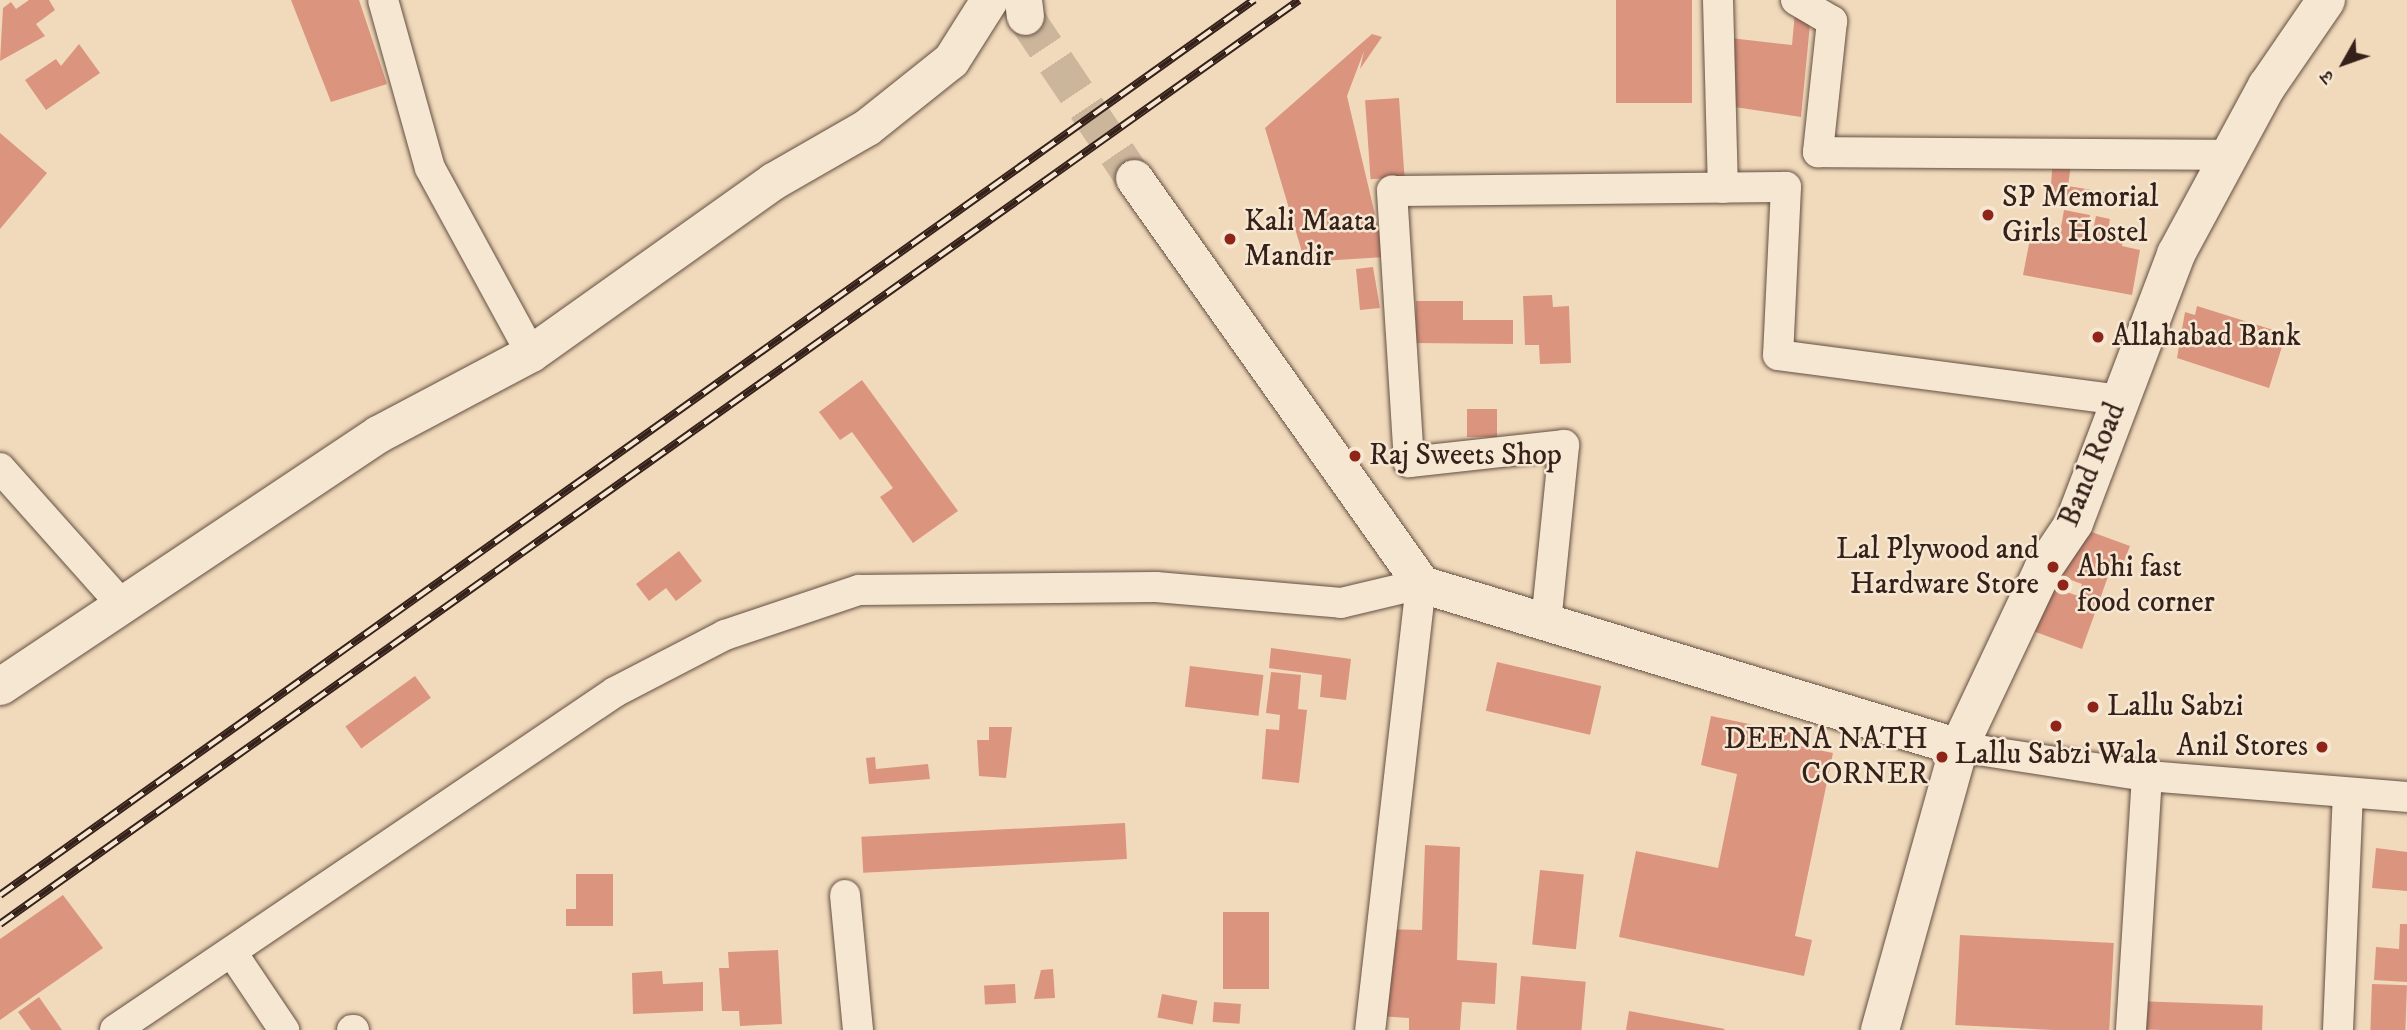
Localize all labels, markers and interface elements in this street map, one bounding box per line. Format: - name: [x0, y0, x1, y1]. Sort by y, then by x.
- north arrow: [2309, 28, 2379, 98]
- text: उ: [2316, 66, 2339, 88]
- place label: SP Memorial Girls Hostel: [2002, 180, 2159, 250]
- place label: Kali Maata Mandir: [1244, 204, 1376, 274]
- marker: SP Memorial Girls Hostel: [1980, 207, 1996, 223]
- marker: Kali Maata Mandir: [1222, 231, 1238, 247]
- place label: Allahabad Bank: [2112, 319, 2301, 355]
- marker: Allahabad Bank: [2090, 329, 2106, 345]
- street label: Band Road: [2052, 398, 2134, 532]
- place label: Raj Sweets Shop: [1369, 438, 1562, 474]
- marker: Raj Sweets Shop: [1347, 448, 1363, 464]
- place label: Lal Plywood and Hardware Store: [1836, 532, 2039, 602]
- place label: Abhi fast food corner: [2077, 550, 2215, 620]
- marker: Lal Plywood and Hardware Store: [2045, 559, 2061, 575]
- marker: Abhi fast food corner: [2055, 577, 2071, 593]
- place label: Lallu Sabzi: [2107, 689, 2243, 725]
- marker: Lallu Sabzi: [2085, 699, 2101, 715]
- marker: Lallu Sabzi Wala: [2048, 718, 2064, 734]
- place label: DEENA NATH CORNER: [1724, 722, 1928, 792]
- place label: Anil Stores: [2177, 729, 2308, 765]
- place label: Lallu Sabzi Wala: [1954, 737, 2158, 773]
- marker: Anil Stores: [2314, 739, 2330, 755]
- marker: DEENA NATH CORNER: [1934, 749, 1950, 765]

